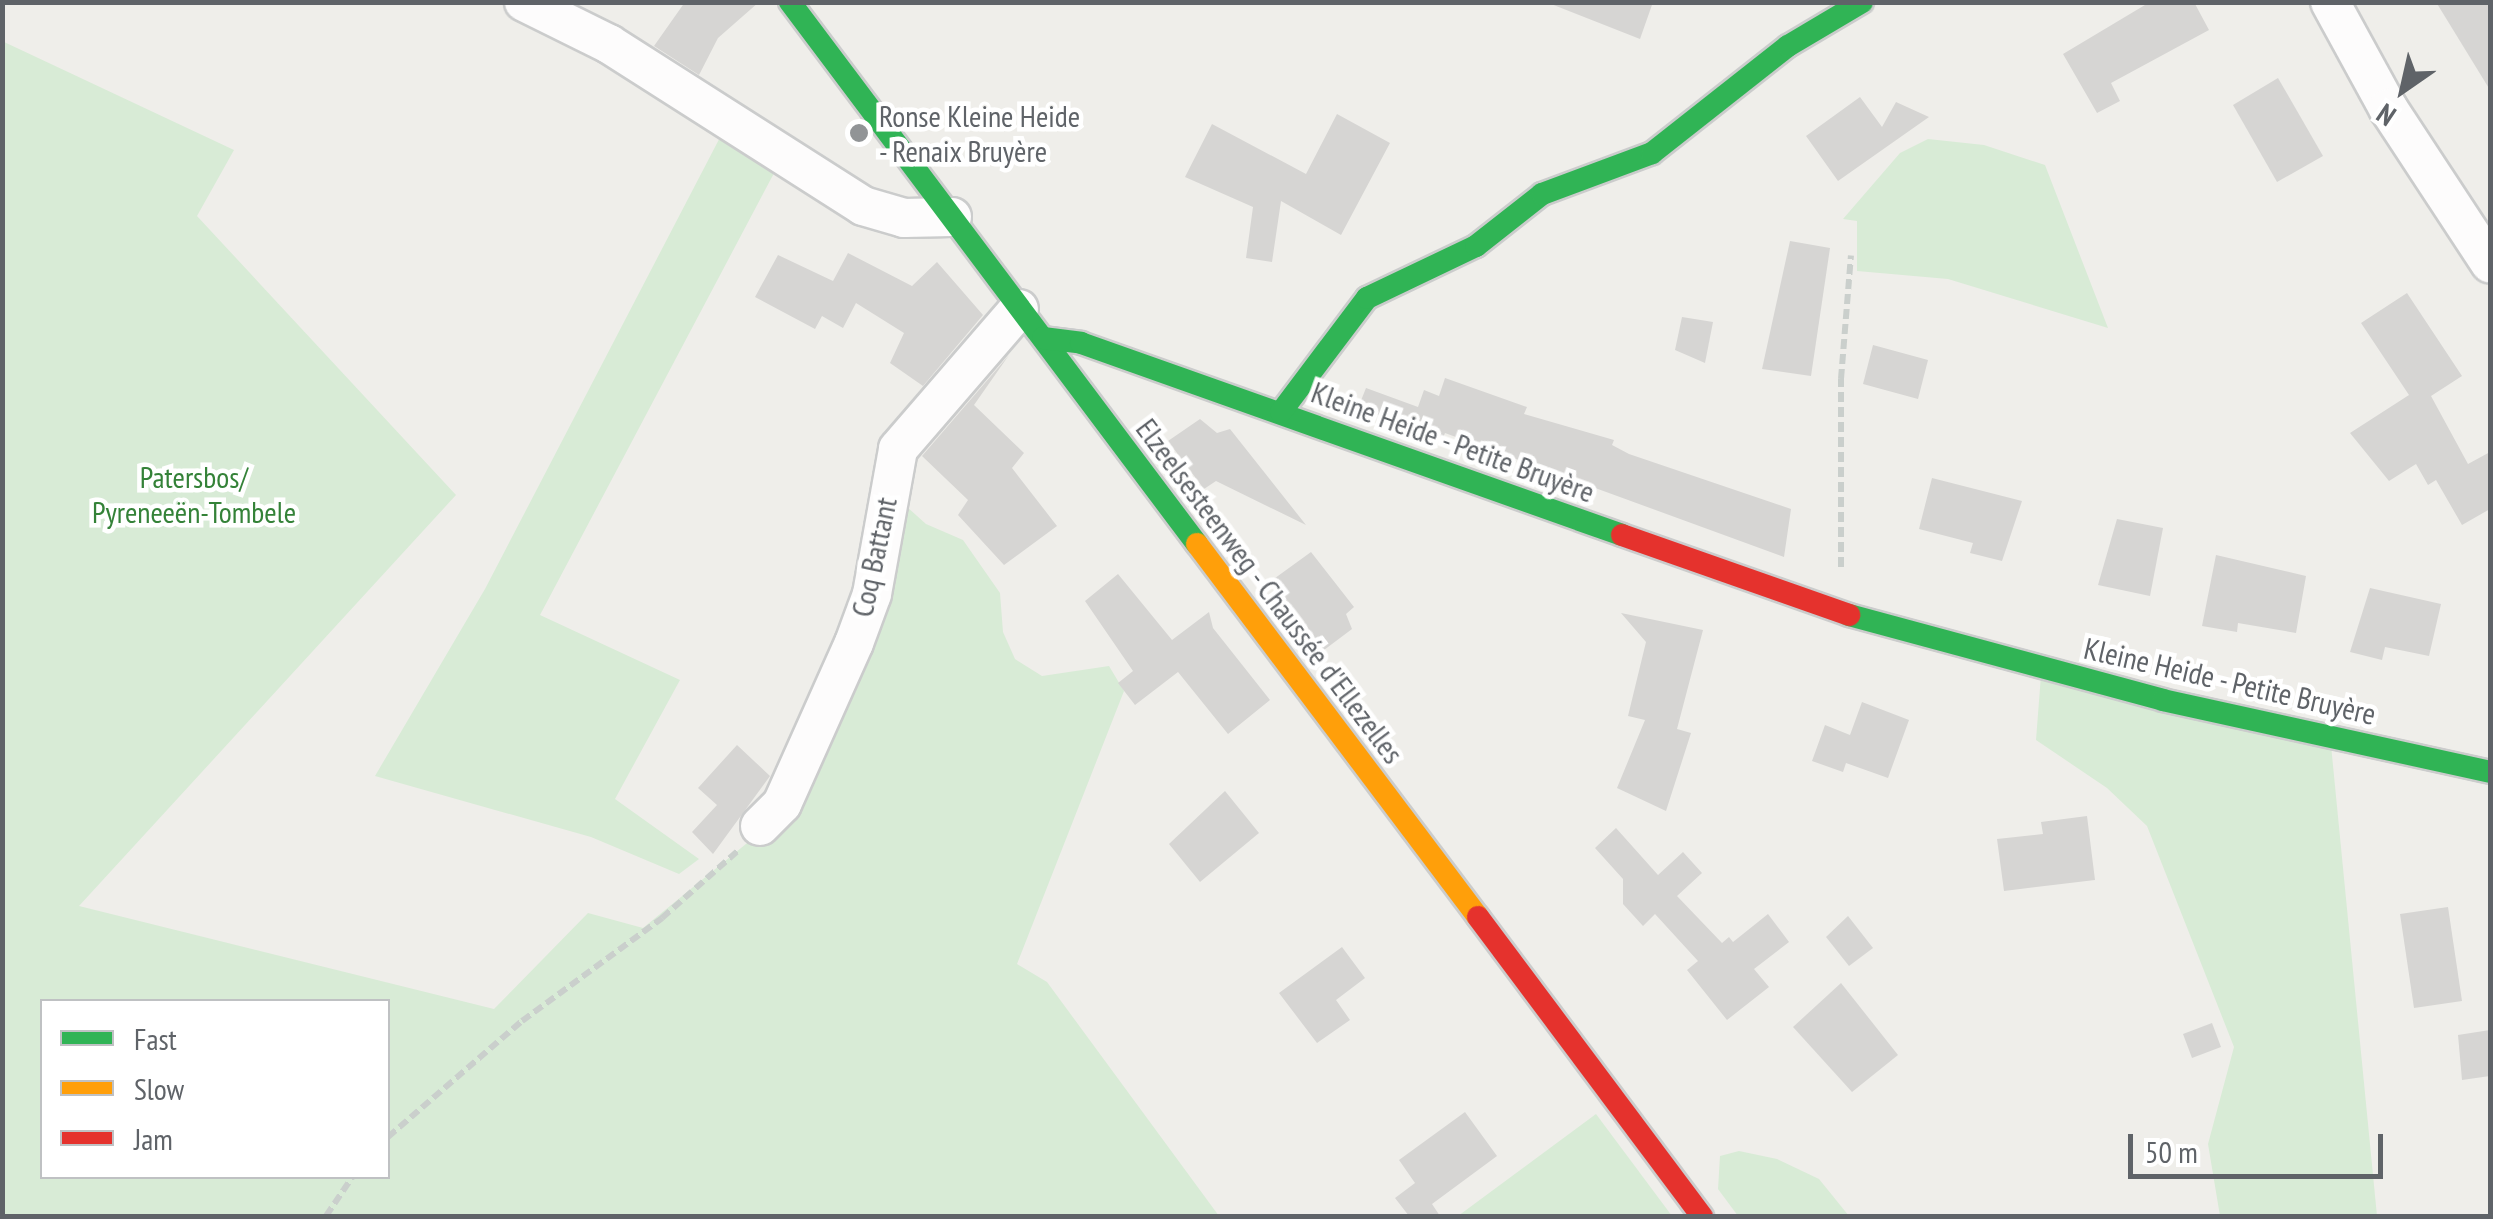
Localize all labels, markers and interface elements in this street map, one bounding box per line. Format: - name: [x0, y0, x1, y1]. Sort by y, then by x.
- north arrow: [2353, 40, 2453, 140]
- text: N: [2369, 96, 2403, 135]
- place label: Ronse Kleine Heide - Renaix Bruyère: [879, 98, 1080, 168]
- marker: Ronse Kleine Heide - Renaix Bruyère: [848, 122, 870, 144]
- street label: Kleine Heide - Petite Bruyère: [1306, 374, 1600, 510]
- street label: Elzeelsesteenweg - Chaussée d'Ellezelles: [1128, 411, 1412, 771]
- park label: Patersbos/ Pyreneeën-Tombele: [92, 459, 296, 530]
- street label: Coq Battant: [844, 494, 904, 620]
- street label: Kleine Heide - Petite Bruyère: [2079, 630, 2381, 732]
- legend: [40, 999, 390, 1179]
- text: Fast: [134, 1019, 177, 1058]
- text: Slow: [134, 1069, 184, 1108]
- scale bar: [2133, 1114, 2388, 1176]
- text: Jam: [134, 1119, 173, 1158]
- text: 50 m: [2145, 1132, 2198, 1171]

